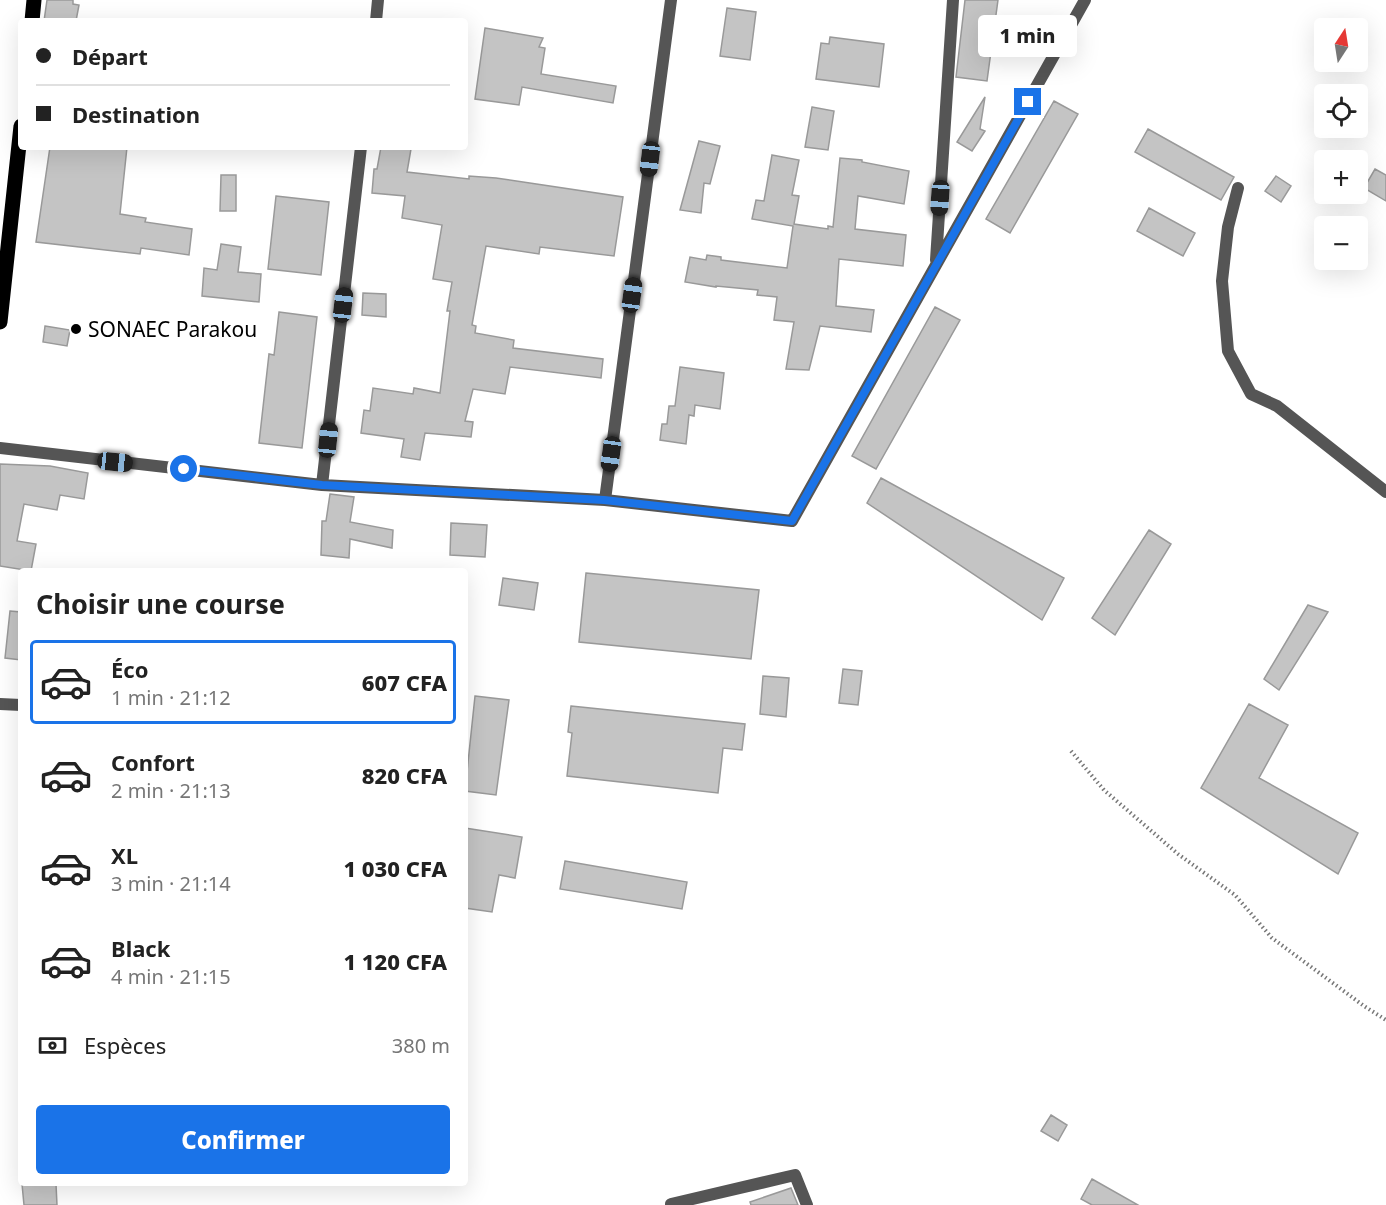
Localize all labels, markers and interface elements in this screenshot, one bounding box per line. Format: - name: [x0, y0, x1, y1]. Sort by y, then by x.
- callout: 1 min: [978, 15, 1078, 57]
- north arrow: [1314, 18, 1368, 72]
- map controls: [1314, 18, 1368, 270]
- text: 1 min: [1000, 22, 1055, 49]
- text: Départ: [72, 41, 148, 71]
- button: locate: [1314, 84, 1368, 138]
- route end: [1014, 88, 1041, 115]
- text: Destination: [72, 99, 200, 129]
- car: [639, 140, 661, 178]
- button: +: [1314, 150, 1368, 204]
- car: [930, 179, 950, 217]
- button: −: [1314, 216, 1368, 270]
- car: [621, 276, 643, 314]
- car: [332, 286, 354, 324]
- place label: SONAEC Parakou: [88, 315, 257, 343]
- marker: SONAEC Parakou: [69, 322, 83, 336]
- car: [317, 421, 339, 459]
- car: [600, 435, 622, 473]
- car: [96, 451, 134, 473]
- route start: [170, 455, 197, 482]
- text: Choisir une course: [36, 585, 285, 622]
- text: Éco: [111, 654, 148, 684]
- icon: car: [39, 655, 93, 709]
- text: 607 CFA: [362, 667, 447, 697]
- text: 1 min · 21:12: [111, 684, 231, 711]
- text: Confort: [111, 747, 195, 777]
- icon: car: [39, 748, 93, 802]
- text: 820 CFA: [362, 760, 447, 790]
- text: 2 min · 21:13: [111, 777, 231, 804]
- text: XL: [111, 840, 138, 870]
- icon: car: [39, 841, 93, 895]
- text: 1 030 CFA: [343, 853, 447, 883]
- text: 3 min · 21:14: [111, 870, 231, 897]
- text: Black: [111, 933, 170, 963]
- icon: car: [39, 934, 93, 988]
- text: 1 120 CFA: [343, 946, 447, 976]
- text: 4 min · 21:15: [111, 963, 231, 990]
- icon: cash: [36, 1029, 69, 1062]
- text: Espèces: [84, 1030, 166, 1060]
- text: 380 m: [392, 1032, 450, 1059]
- button: Confirmer: [36, 1105, 450, 1174]

